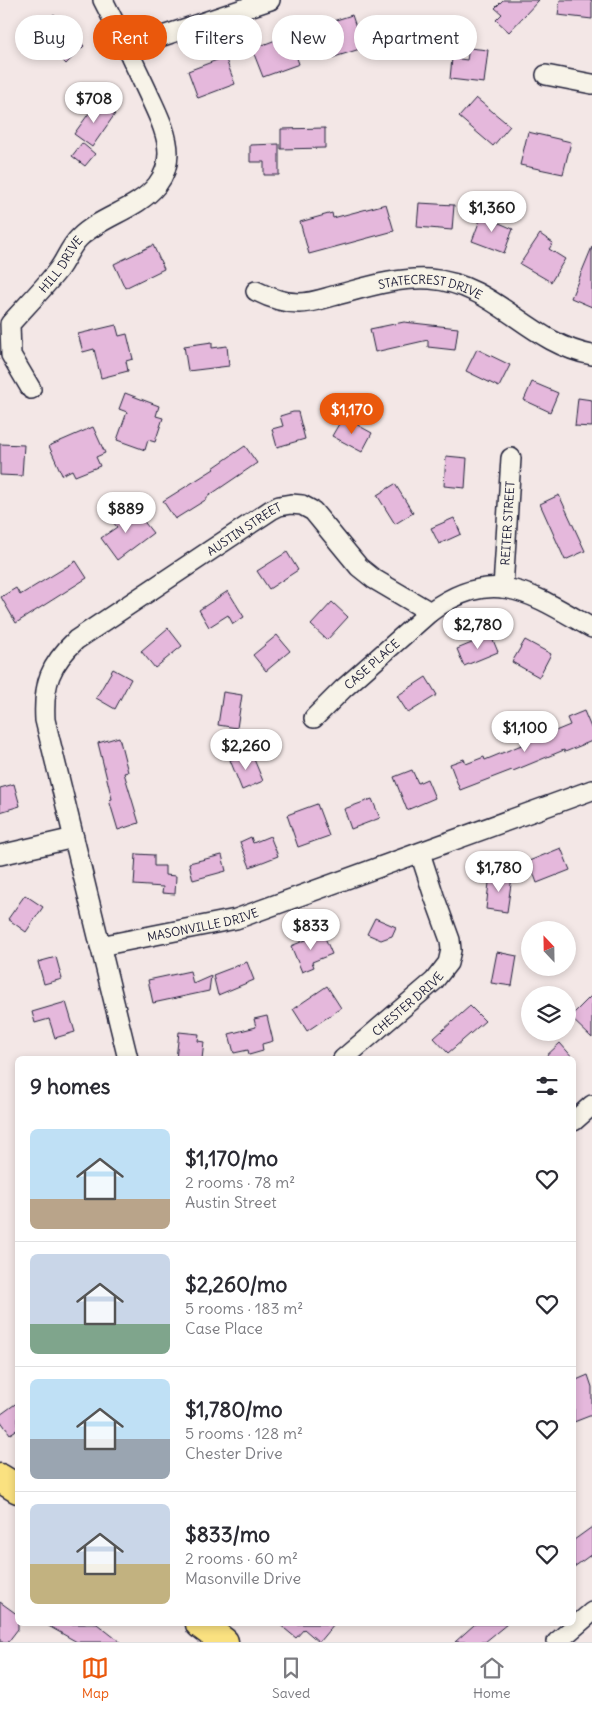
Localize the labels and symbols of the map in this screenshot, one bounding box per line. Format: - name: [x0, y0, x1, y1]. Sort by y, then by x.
- pin: $708: [64, 82, 124, 124]
- pin: $1,360: [451, 190, 533, 233]
- street label: HILL DRIVE: [35, 232, 85, 295]
- street label: STATECREST DRIVE: [377, 271, 485, 302]
- pin: $1,170: [311, 392, 393, 435]
- street label: REITER STREET: [497, 480, 517, 566]
- pin: $889: [96, 492, 156, 534]
- street label: AUSTIN STREET: [204, 499, 284, 558]
- pin: $2,780: [437, 608, 519, 650]
- street label: CASE PLACE: [341, 635, 402, 692]
- pin: $1,100: [484, 710, 566, 753]
- pin: $2,260: [205, 728, 287, 771]
- pin: $1,780: [458, 850, 540, 893]
- street label: MASONVILLE DRIVE: [146, 904, 260, 944]
- pin: $833: [281, 908, 341, 951]
- north arrow: [521, 921, 576, 976]
- street label: CHESTER DRIVE: [369, 968, 446, 1039]

